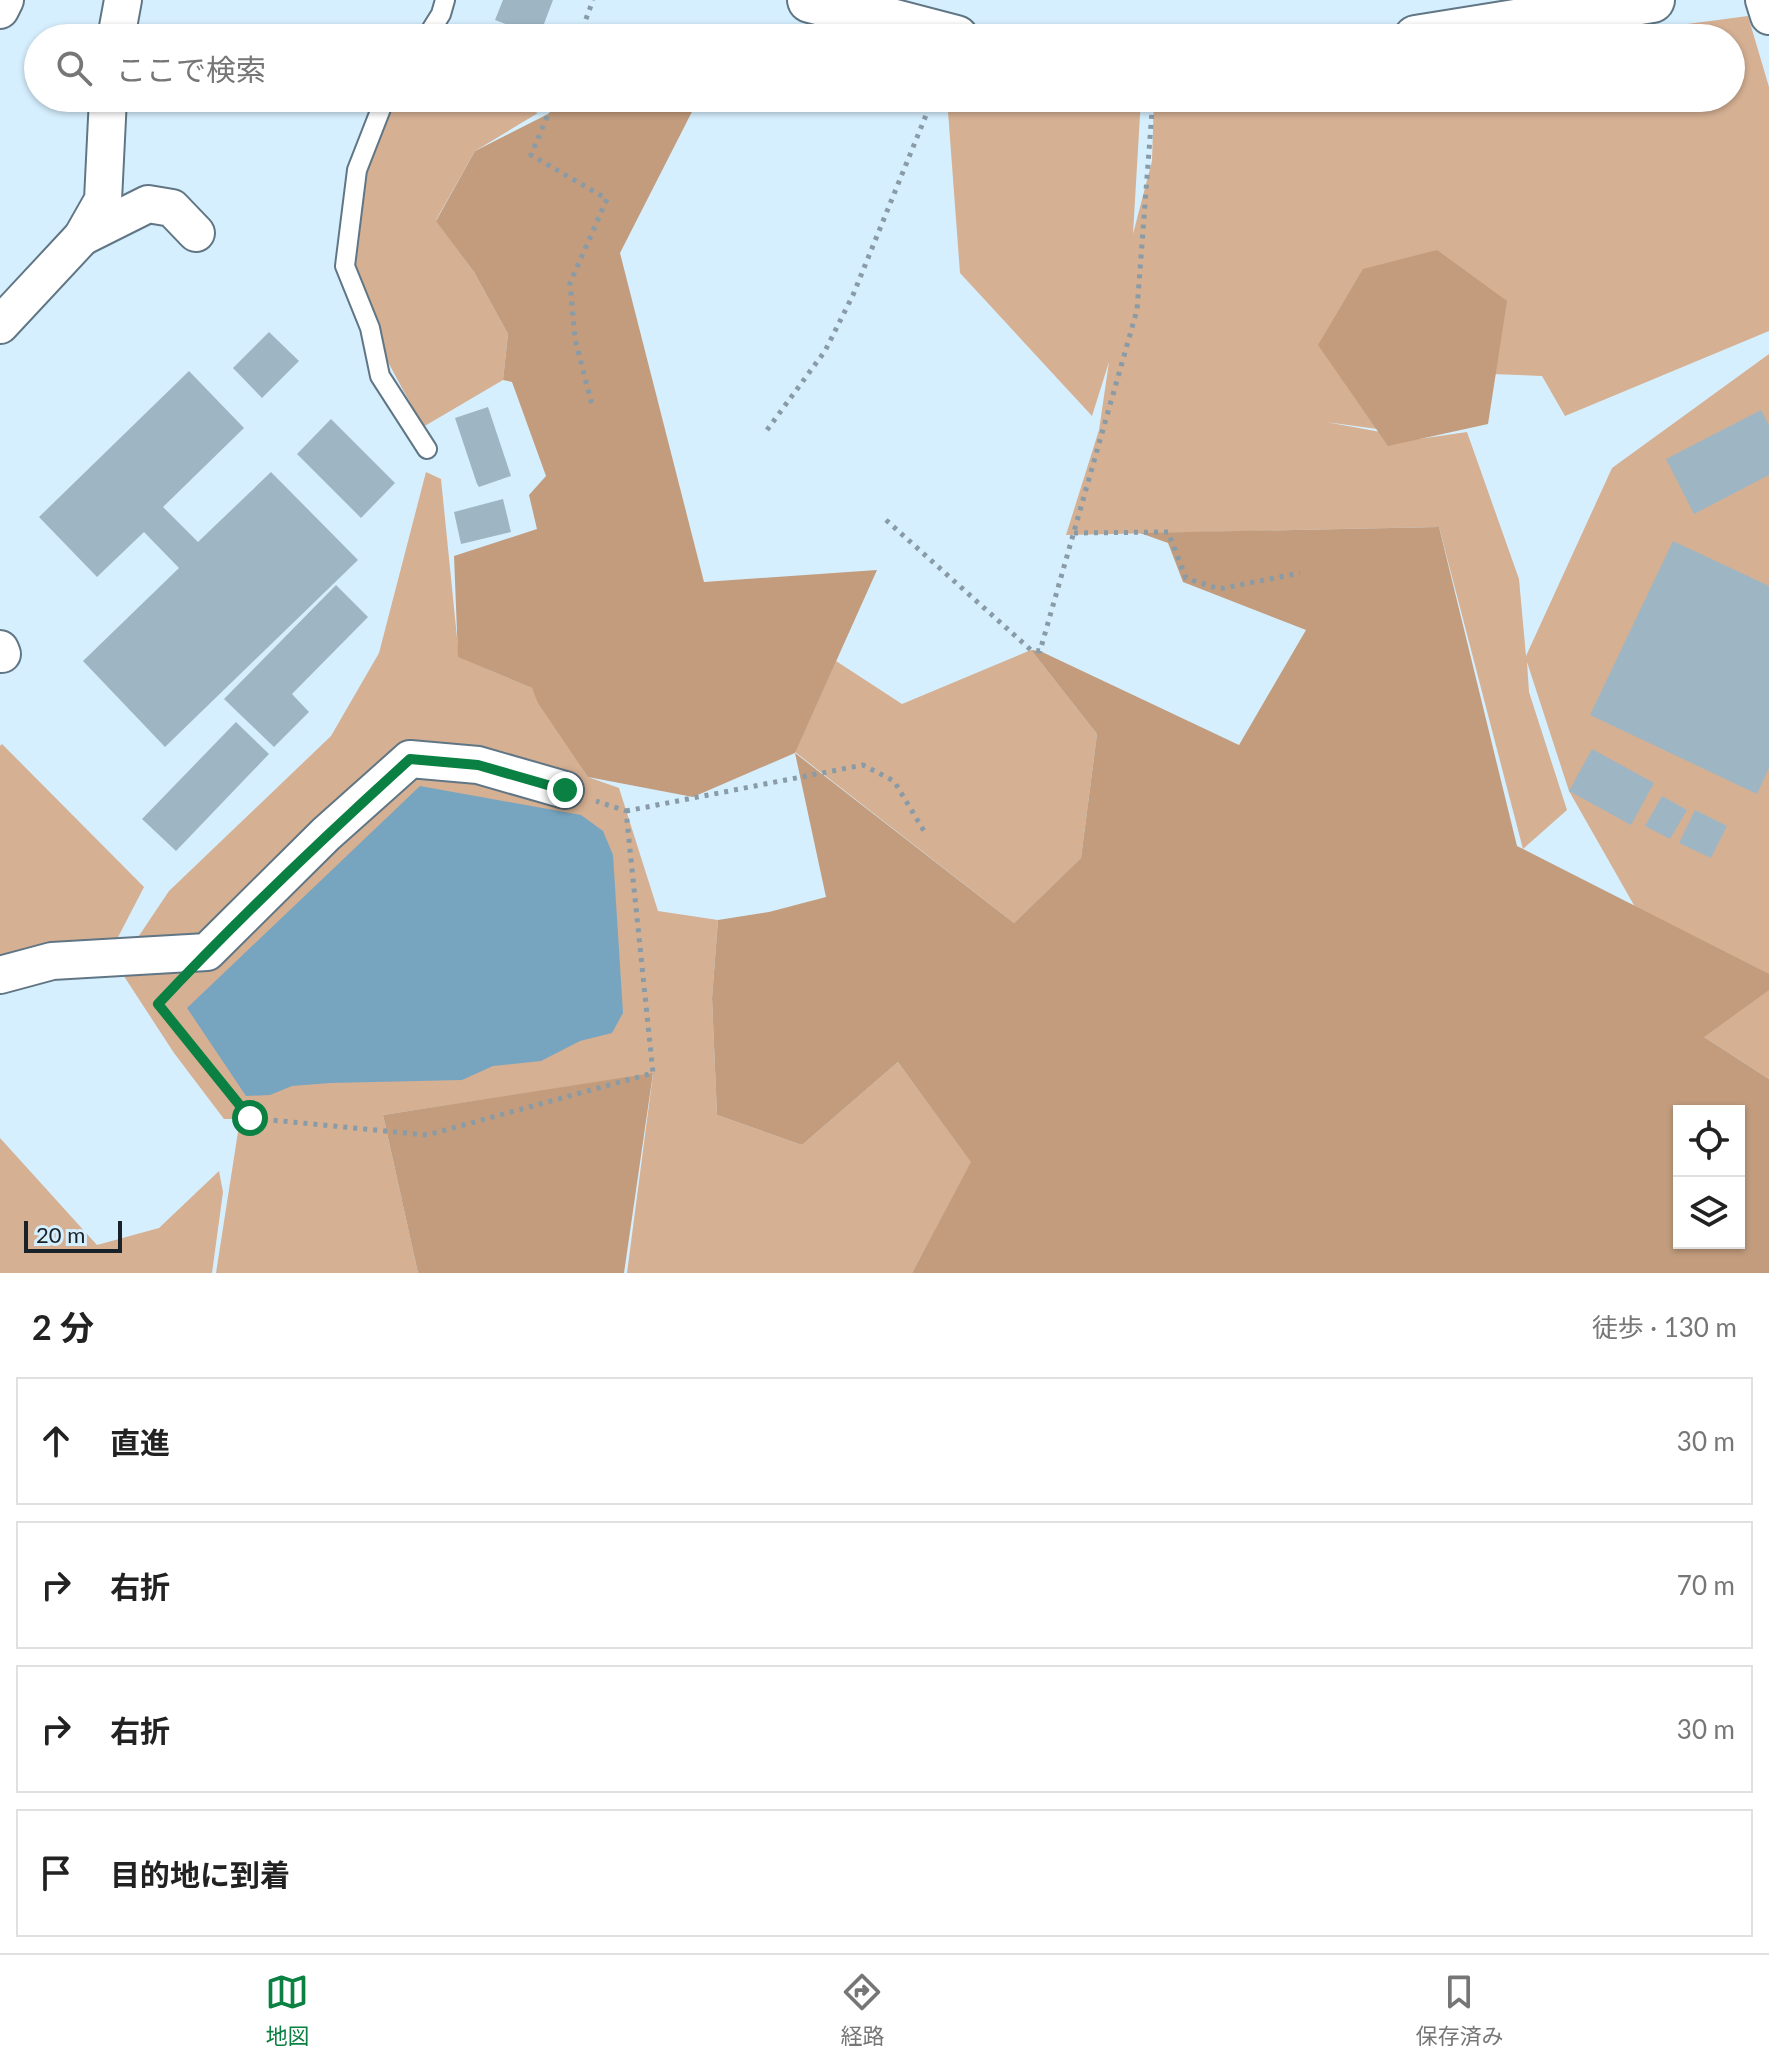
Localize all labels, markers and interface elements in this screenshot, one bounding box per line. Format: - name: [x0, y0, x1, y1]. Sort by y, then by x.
- search box: [24, 24, 1745, 112]
- icon: search: [52, 46, 96, 90]
- text: ここで検索: [116, 51, 266, 87]
- route end: [547, 772, 583, 808]
- route start: [232, 1100, 268, 1136]
- map controls: [1673, 1105, 1745, 1249]
- button: locate: [1673, 1105, 1745, 1177]
- button: layers: [1673, 1177, 1745, 1249]
- scale bar: [24, 1217, 122, 1253]
- text: 20 m: [36, 1221, 85, 1248]
- text: 2 分: [32, 1306, 94, 1347]
- text: 徒歩 · 130 m: [1592, 1311, 1737, 1343]
- icon: ahead: [34, 1419, 78, 1463]
- text: 直進: [110, 1424, 170, 1460]
- text: 30 m: [1677, 1425, 1735, 1457]
- icon: right: [34, 1563, 78, 1607]
- text: 右折: [110, 1568, 170, 1604]
- text: 70 m: [1677, 1569, 1735, 1601]
- icon: right: [34, 1707, 78, 1751]
- text: 右折: [110, 1712, 170, 1748]
- text: 30 m: [1677, 1713, 1735, 1745]
- icon: arrive: [34, 1851, 78, 1895]
- text: 目的地に到着: [110, 1856, 290, 1892]
- tab: 地図: [265, 1970, 310, 2050]
- tab: 経路: [840, 1970, 885, 2050]
- tab: 保存済み: [1415, 1970, 1504, 2050]

